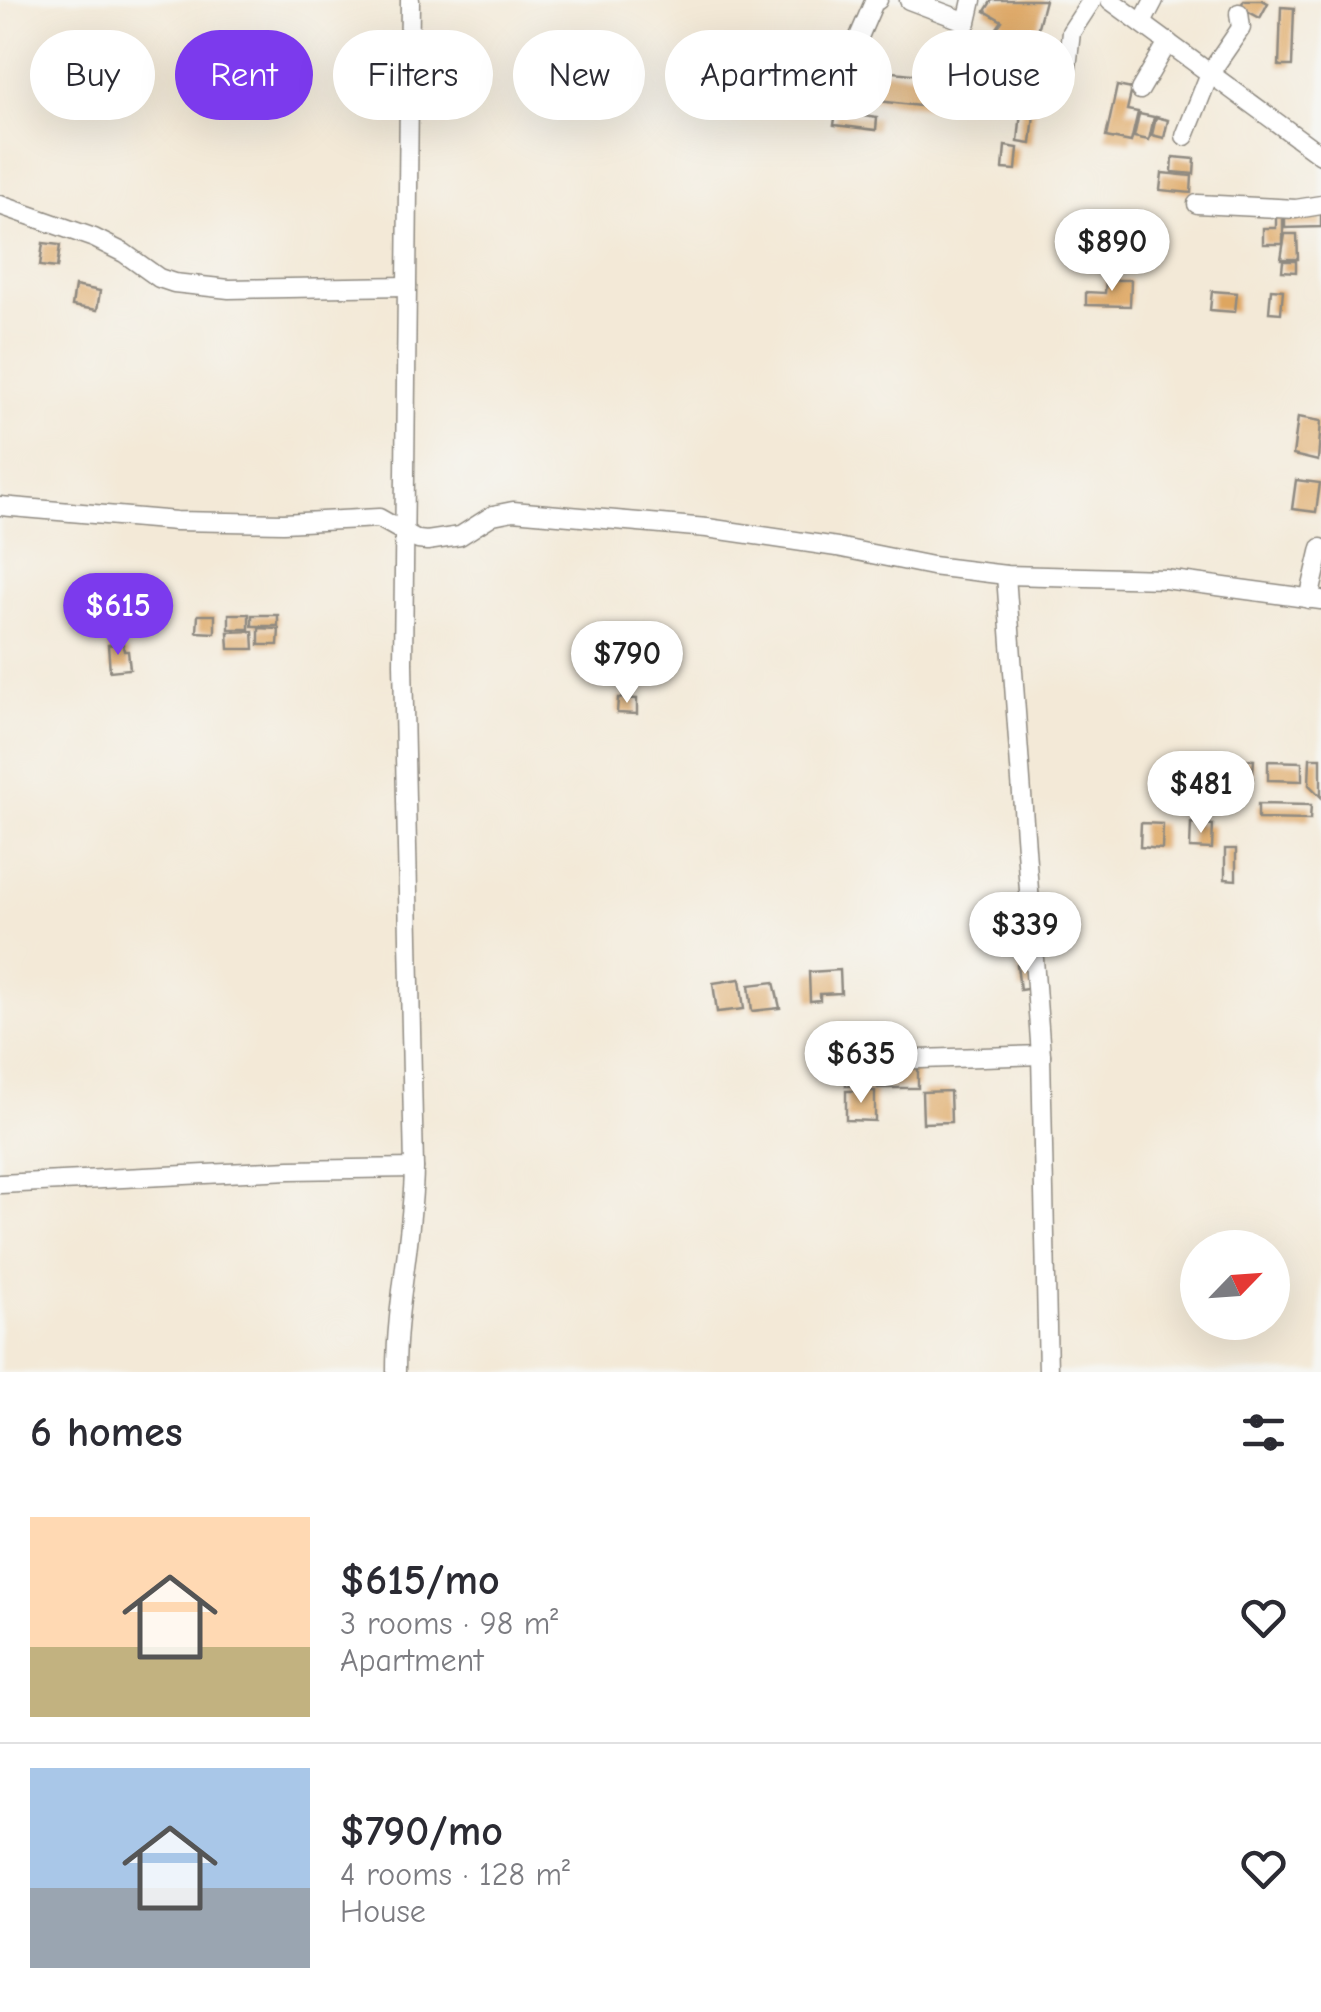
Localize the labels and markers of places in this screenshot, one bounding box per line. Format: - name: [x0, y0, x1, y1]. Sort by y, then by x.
- pin: $890: [1053, 209, 1171, 294]
- pin: $615: [59, 573, 177, 658]
- pin: $790: [568, 621, 686, 706]
- pin: $481: [1142, 751, 1260, 836]
- pin: $339: [966, 892, 1084, 977]
- pin: $635: [802, 1021, 920, 1106]

